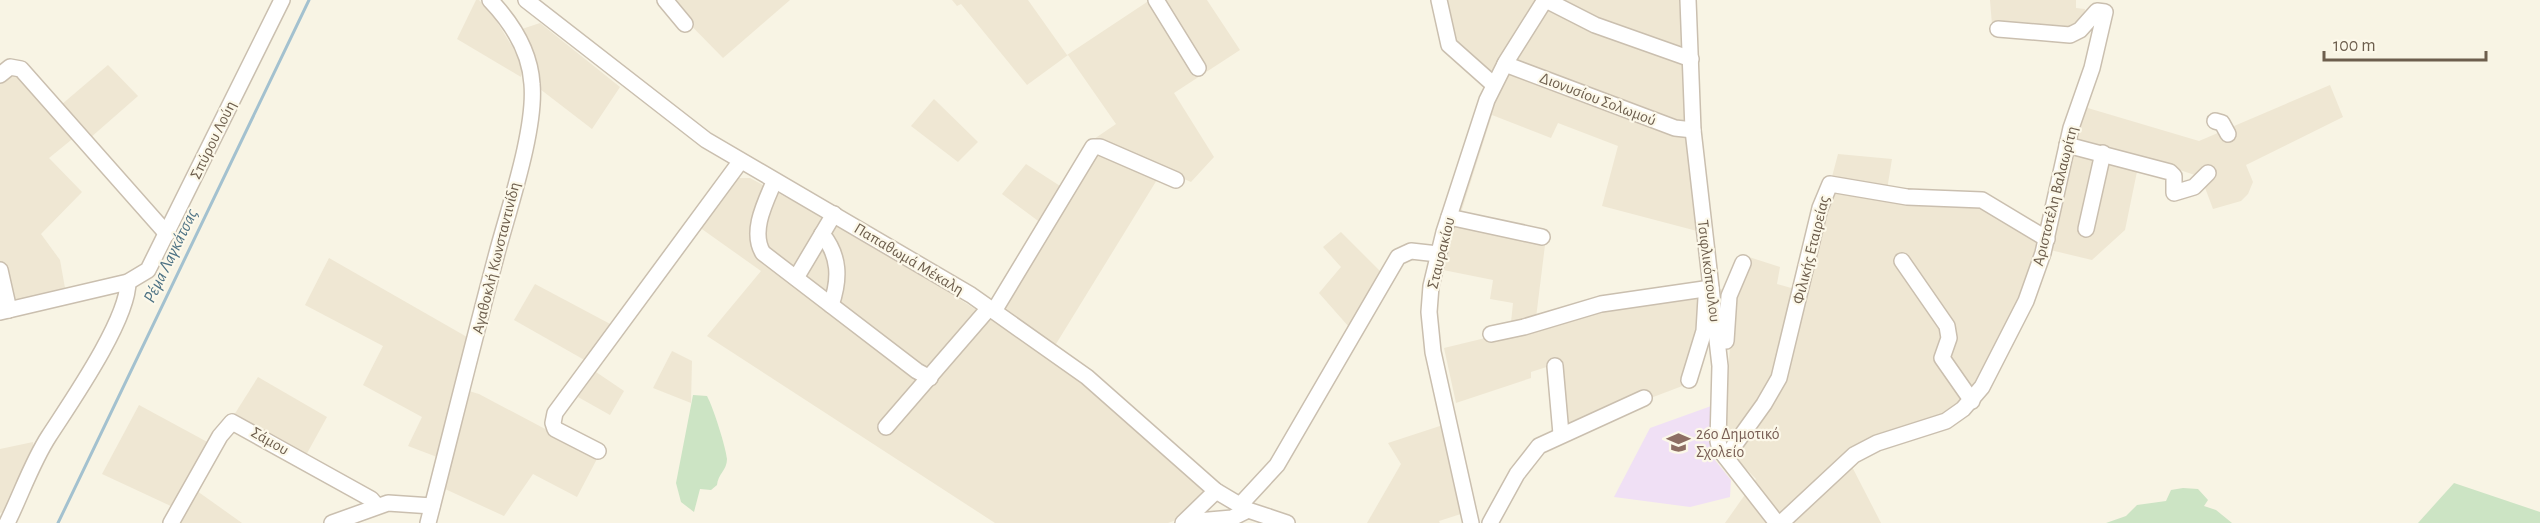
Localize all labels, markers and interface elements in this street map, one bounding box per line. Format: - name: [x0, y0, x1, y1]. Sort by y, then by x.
- scale bar: [2324, 24, 2486, 62]
- text: 100 m: [2333, 37, 2376, 55]
- street label: Διονυσίου Σολωμού: [1538, 69, 1658, 129]
- street label: Σπύρου Λούη: [187, 98, 239, 182]
- street label: Αριστοτέλη Βαλαωρίτη: [2030, 125, 2080, 267]
- street label: Αγαθοκλή Κωνσταντινίδη: [469, 181, 523, 335]
- street label: Φιλικής Εταιρείας: [1790, 194, 1833, 306]
- water label: Ρέμα Λαγκάτσας: [141, 206, 202, 306]
- street label: Σταυρακίου: [1424, 215, 1458, 291]
- street label: Τσιφλικόπουλου: [1695, 219, 1723, 323]
- street label: Παπαθωμά Μέκαλη: [851, 220, 967, 298]
- street label: Σάμου: [249, 424, 291, 458]
- place label: 26ο Δημοτικό Σχολείο: [1696, 426, 1780, 460]
- school or university icon: 26ο Δημοτικό Σχολείο: [1665, 430, 1691, 456]

